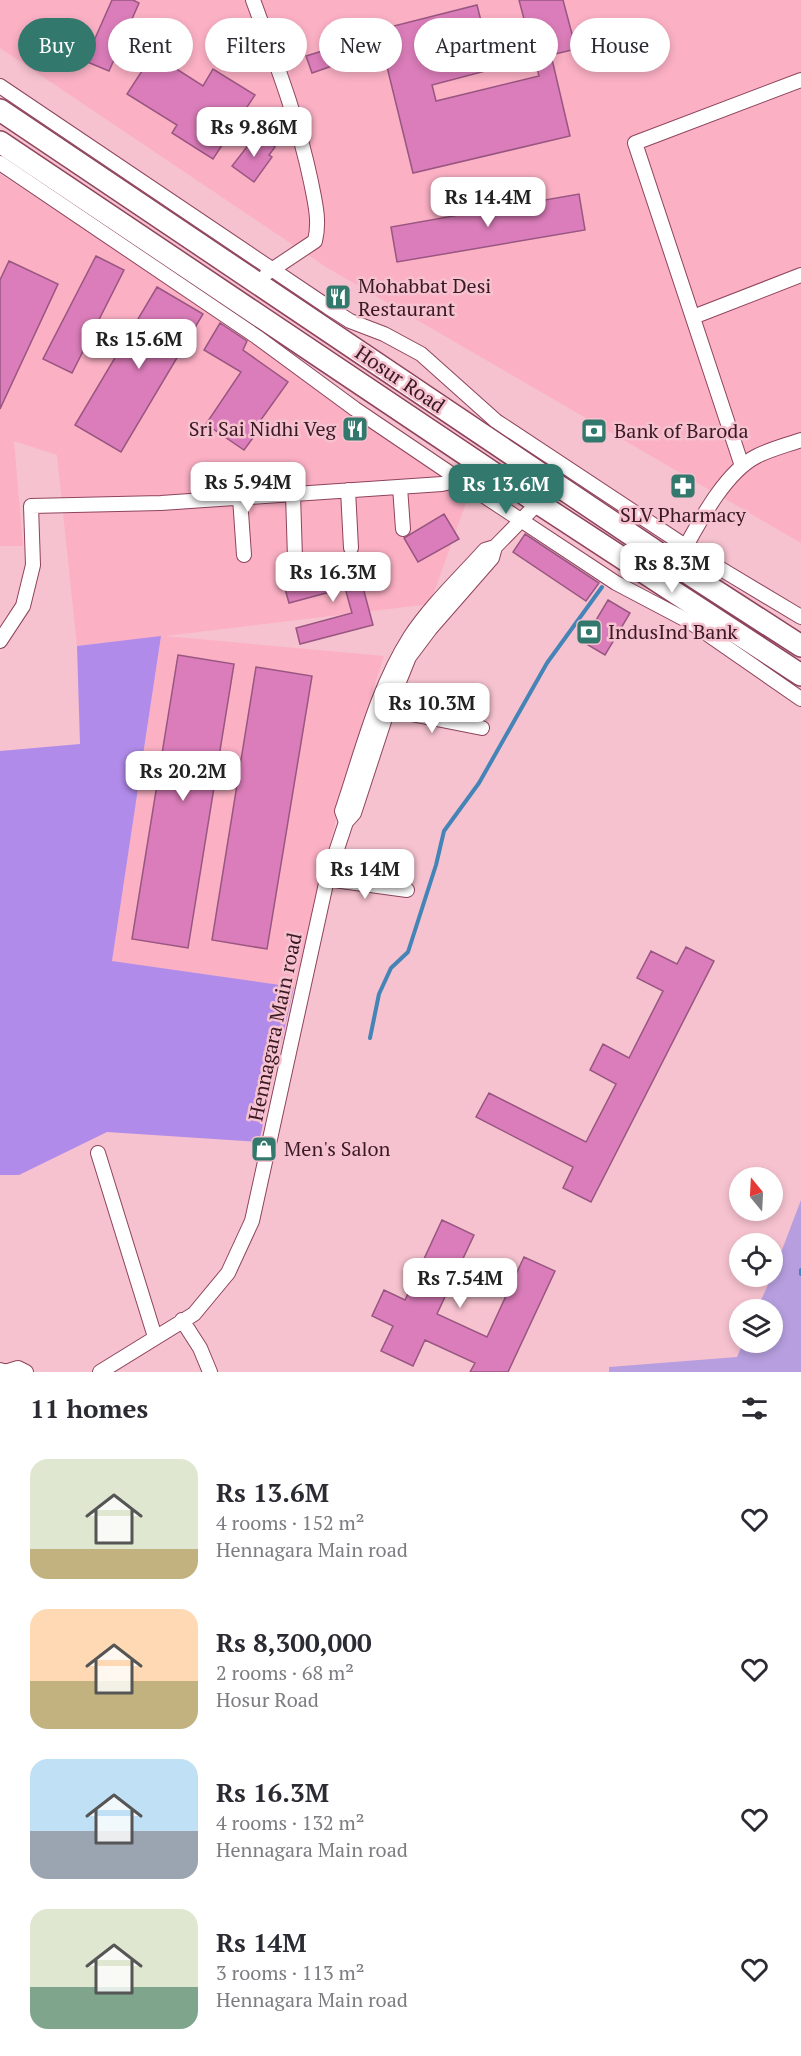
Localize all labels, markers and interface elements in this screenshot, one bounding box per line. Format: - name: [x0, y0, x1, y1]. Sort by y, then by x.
- chip: Buy: [18, 18, 96, 72]
- chip: Rent: [108, 18, 193, 72]
- chip: Filters: [205, 18, 307, 72]
- chip: New: [319, 18, 402, 72]
- chip: Apartment: [414, 18, 558, 72]
- chip: House: [570, 18, 670, 72]
- pin: Rs 9.86M: [192, 107, 316, 158]
- text: Rs 9.86M: [211, 113, 297, 140]
- pin: Rs 14.4M: [426, 177, 550, 228]
- text: Rs 14.4M: [445, 183, 531, 210]
- place label: Mohabbat Desi Restaurant: [358, 272, 491, 322]
- restaurant icon: Mohabbat Desi Restaurant: [323, 282, 353, 312]
- pin: Rs 15.6M: [77, 319, 201, 370]
- text: Rs 15.6M: [96, 325, 182, 352]
- street label: Hosur Road: [350, 339, 450, 419]
- restaurant icon: Sri Sai Nidhi Veg: [340, 414, 370, 444]
- place label: Sri Sai Nidhi Veg: [189, 415, 336, 442]
- bank icon: Bank of Baroda: [579, 416, 609, 446]
- place label: Bank of Baroda: [614, 417, 749, 444]
- pin: Rs 5.94M: [186, 462, 310, 513]
- pin: Rs 13.6M: [444, 464, 568, 515]
- text: Rs 5.94M: [205, 468, 291, 495]
- text: Rs 13.6M: [463, 470, 549, 497]
- pharmacy icon: SLV Pharmacy: [668, 471, 698, 501]
- place label: SLV Pharmacy: [620, 501, 747, 528]
- pin: Rs 8.3M: [617, 543, 727, 594]
- text: Rs 8.3M: [634, 549, 710, 576]
- pin: Rs 16.3M: [271, 552, 395, 603]
- text: Rs 16.3M: [290, 558, 376, 585]
- bank icon: IndusInd Bank: [574, 617, 604, 647]
- place label: IndusInd Bank: [608, 618, 738, 645]
- pin: Rs 10.3M: [370, 683, 494, 734]
- text: Rs 10.3M: [389, 689, 475, 716]
- pin: Rs 20.2M: [121, 751, 245, 802]
- text: Rs 20.2M: [140, 757, 226, 784]
- pin: Rs 14M: [316, 849, 414, 900]
- text: Rs 14M: [330, 855, 400, 882]
- street label: Hennagara Main road: [241, 930, 308, 1124]
- shop icon: Men's Salon: [249, 1134, 279, 1164]
- place label: Men's Salon: [284, 1135, 391, 1162]
- north arrow: [729, 1167, 783, 1221]
- map controls: [729, 1167, 783, 1353]
- button: locate: [729, 1233, 783, 1287]
- pin: Rs 7.54M: [398, 1258, 522, 1309]
- text: Rs 7.54M: [417, 1264, 503, 1291]
- button: layers: [729, 1299, 783, 1353]
- text: 11 homes: [30, 1391, 148, 1425]
- icon: filters: [738, 1392, 771, 1425]
- text: Rs 13.6M: [216, 1475, 329, 1509]
- icon: home: [78, 1483, 150, 1555]
- icon: heart: [738, 1503, 771, 1536]
- text: 4 rooms · 152 m²: [216, 1509, 364, 1536]
- text: Hennagara Main road: [216, 1536, 408, 1563]
- text: Rs 8,300,000: [216, 1625, 372, 1659]
- icon: home: [78, 1633, 150, 1705]
- icon: heart: [738, 1653, 771, 1686]
- text: 2 rooms · 68 m²: [216, 1659, 354, 1686]
- text: Hosur Road: [216, 1686, 319, 1713]
- text: Rs 16.3M: [216, 1775, 329, 1809]
- icon: home: [78, 1783, 150, 1855]
- icon: heart: [738, 1803, 771, 1836]
- text: 4 rooms · 132 m²: [216, 1809, 364, 1836]
- text: Hennagara Main road: [216, 1836, 408, 1863]
- text: Rs 14M: [216, 1925, 306, 1959]
- icon: home: [78, 1933, 150, 2005]
- icon: heart: [738, 1953, 771, 1986]
- text: 3 rooms · 113 m²: [216, 1959, 364, 1986]
- text: Hennagara Main road: [216, 1986, 408, 2013]

